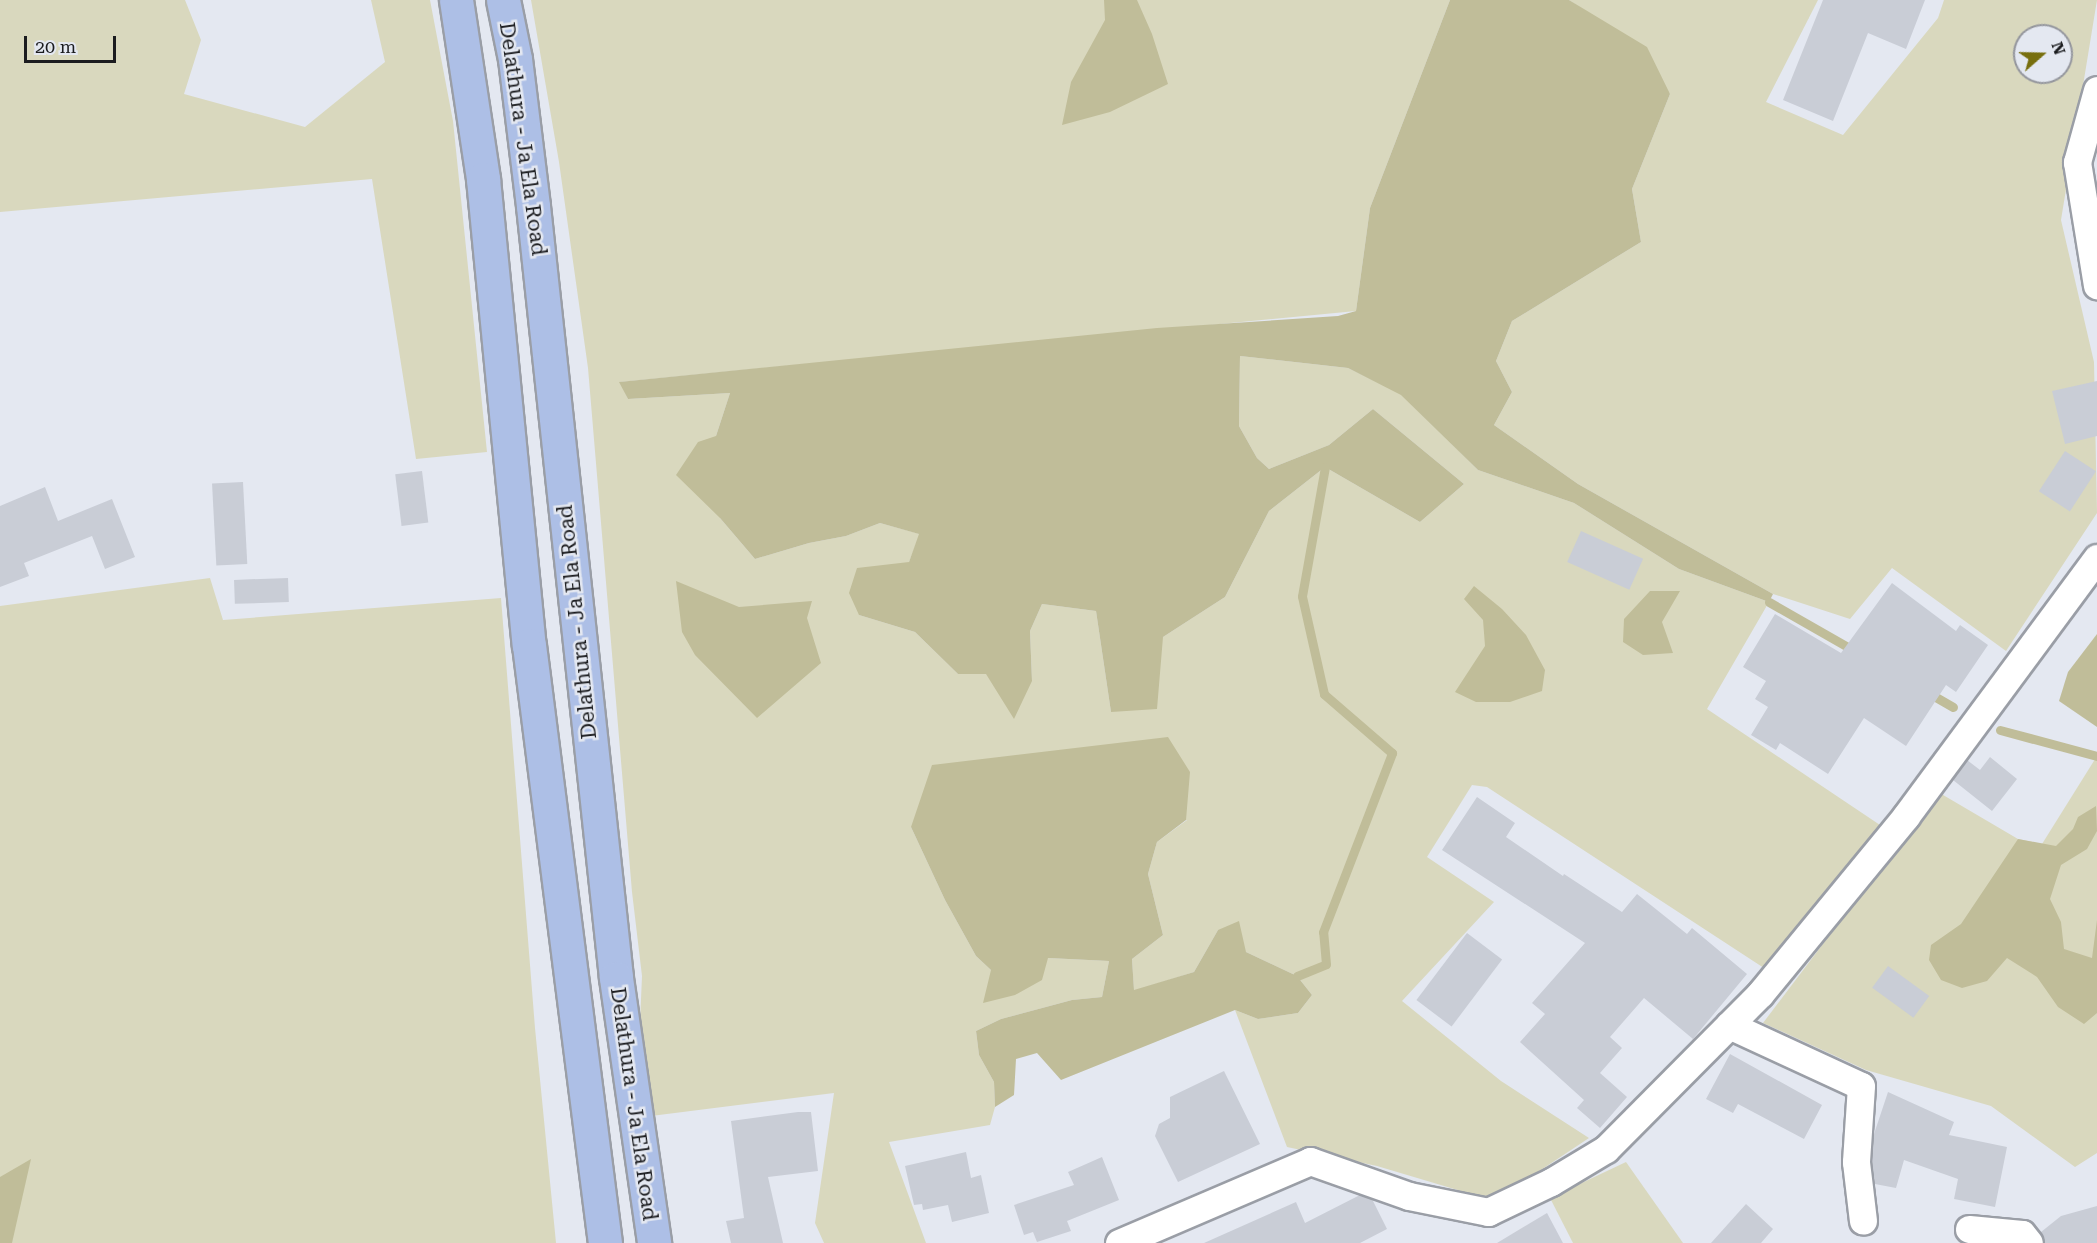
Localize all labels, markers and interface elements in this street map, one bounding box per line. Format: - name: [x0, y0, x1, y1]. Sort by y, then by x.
- street label: Delathura - Ja Ela Road: [494, 21, 552, 257]
- scale bar: [27, 24, 118, 62]
- north arrow: [2013, 24, 2073, 84]
- text: 20 m: [35, 36, 76, 57]
- text: N: [2047, 39, 2070, 57]
- street label: Delathura - Ja Ela Road: [552, 504, 602, 740]
- street label: Delathura - Ja Ela Road: [605, 986, 663, 1222]

